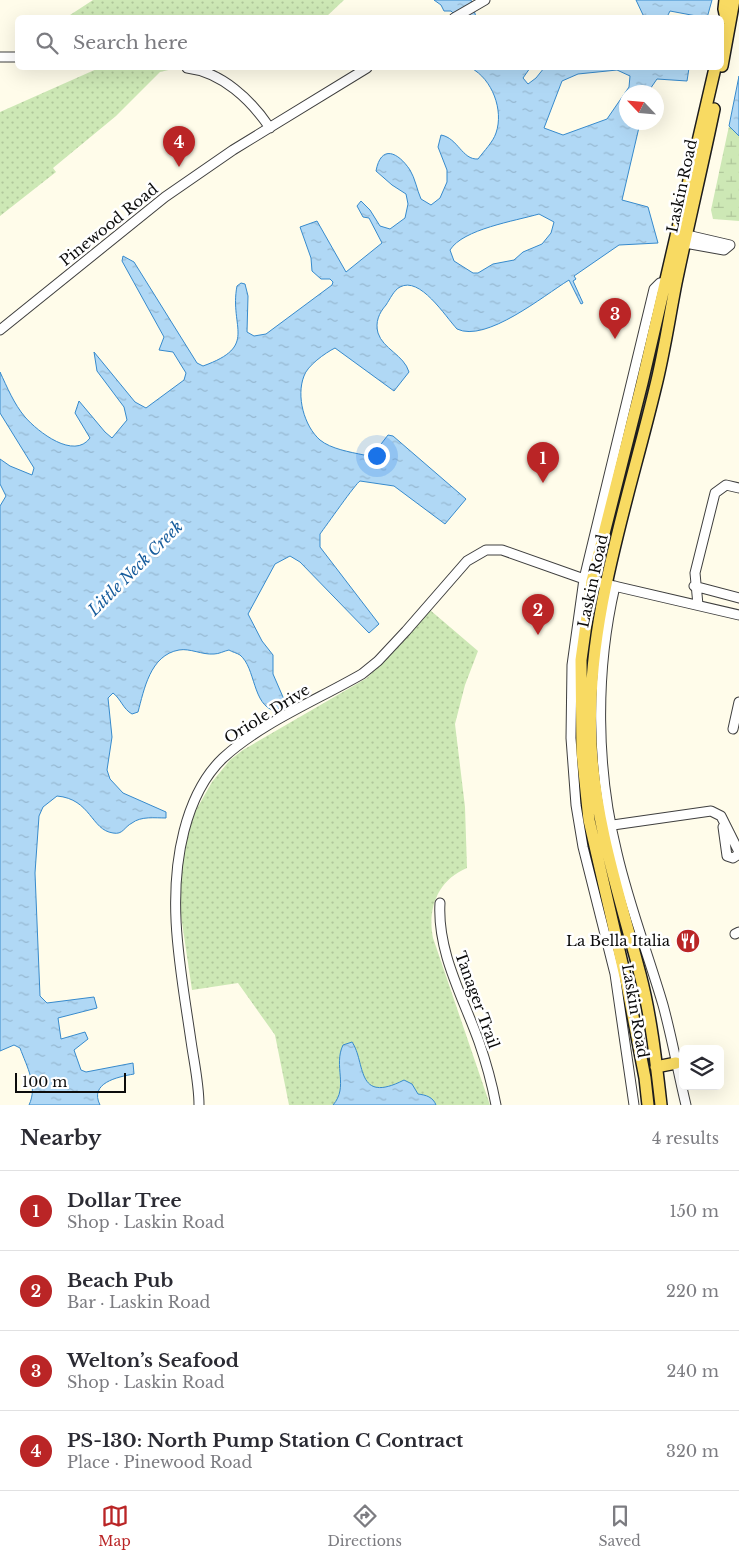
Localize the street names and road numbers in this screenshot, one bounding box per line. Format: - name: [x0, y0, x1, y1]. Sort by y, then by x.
- street label: Laskin Road: [662, 137, 701, 234]
- street label: Pinewood Road: [56, 179, 162, 270]
- street label: Laskin Road: [573, 532, 612, 629]
- street label: Oriole Drive: [221, 680, 313, 747]
- street label: Tanager Trail: [451, 949, 504, 1051]
- street label: Laskin Road: [618, 963, 653, 1059]

